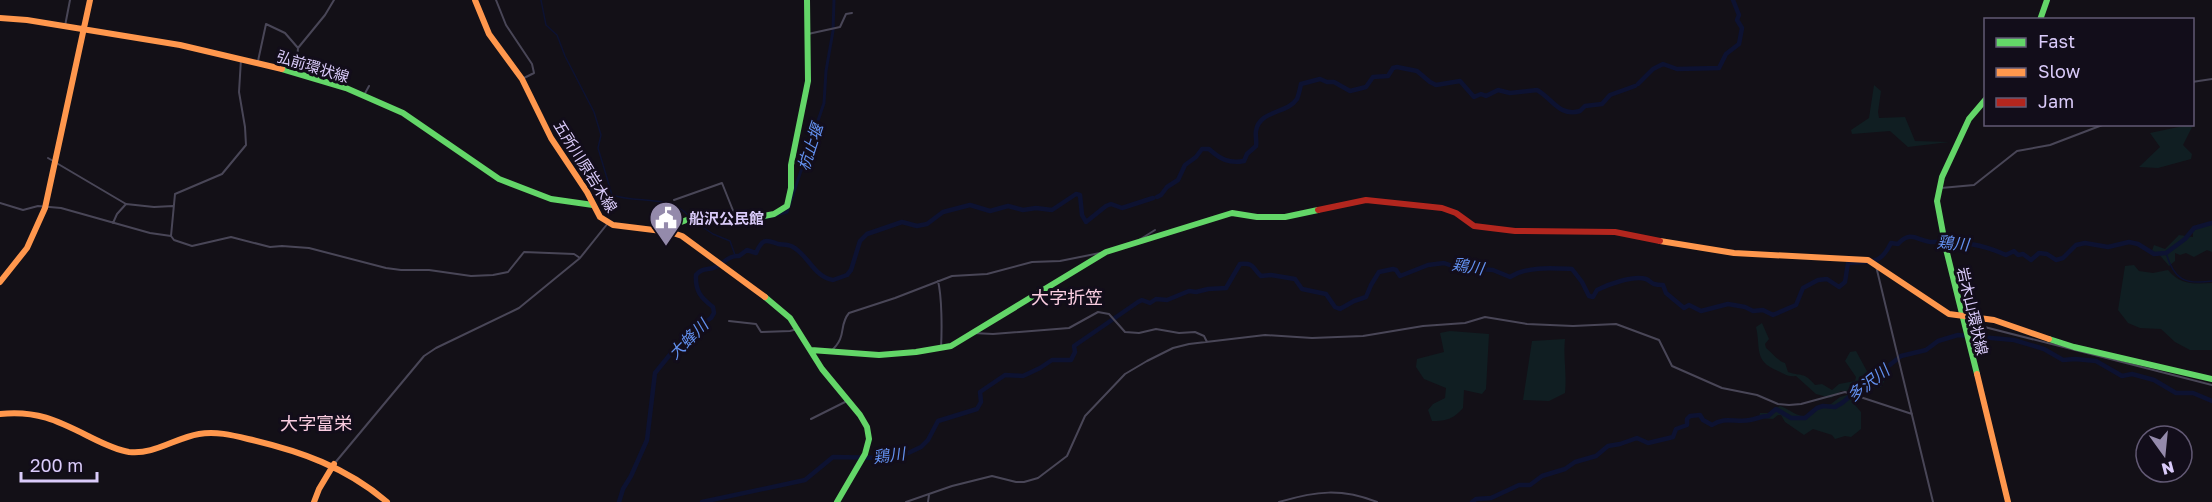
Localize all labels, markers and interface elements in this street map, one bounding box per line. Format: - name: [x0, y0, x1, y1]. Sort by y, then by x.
- legend: [1984, 18, 2194, 126]
- text: Fast: [2038, 30, 2075, 52]
- street label: 弘前環状線: [274, 46, 352, 86]
- text: Slow: [2038, 60, 2081, 82]
- text: Jam: [2038, 90, 2074, 112]
- street label: 五所川原岩木線: [551, 117, 621, 215]
- water label: 杭止堰: [793, 118, 828, 173]
- public building icon: 船沢公民館: [648, 200, 684, 247]
- place label: 船沢公民館: [689, 209, 764, 227]
- water label: 鶏川: [1936, 232, 1972, 255]
- water label: 鶏川: [1451, 254, 1487, 279]
- street label: 岩木山環状線: [1954, 265, 1992, 357]
- district label: 大字折笠: [1031, 286, 1103, 308]
- water label: 大蜂川: [664, 314, 713, 363]
- water label: 多沢川: [1843, 359, 1895, 406]
- district label: 大字富栄: [280, 412, 352, 434]
- north arrow: [2134, 424, 2194, 484]
- water label: 鶏川: [872, 443, 908, 467]
- scale bar: [21, 445, 98, 483]
- text: 200 m: [30, 454, 83, 476]
- text: N: [2159, 457, 2176, 480]

